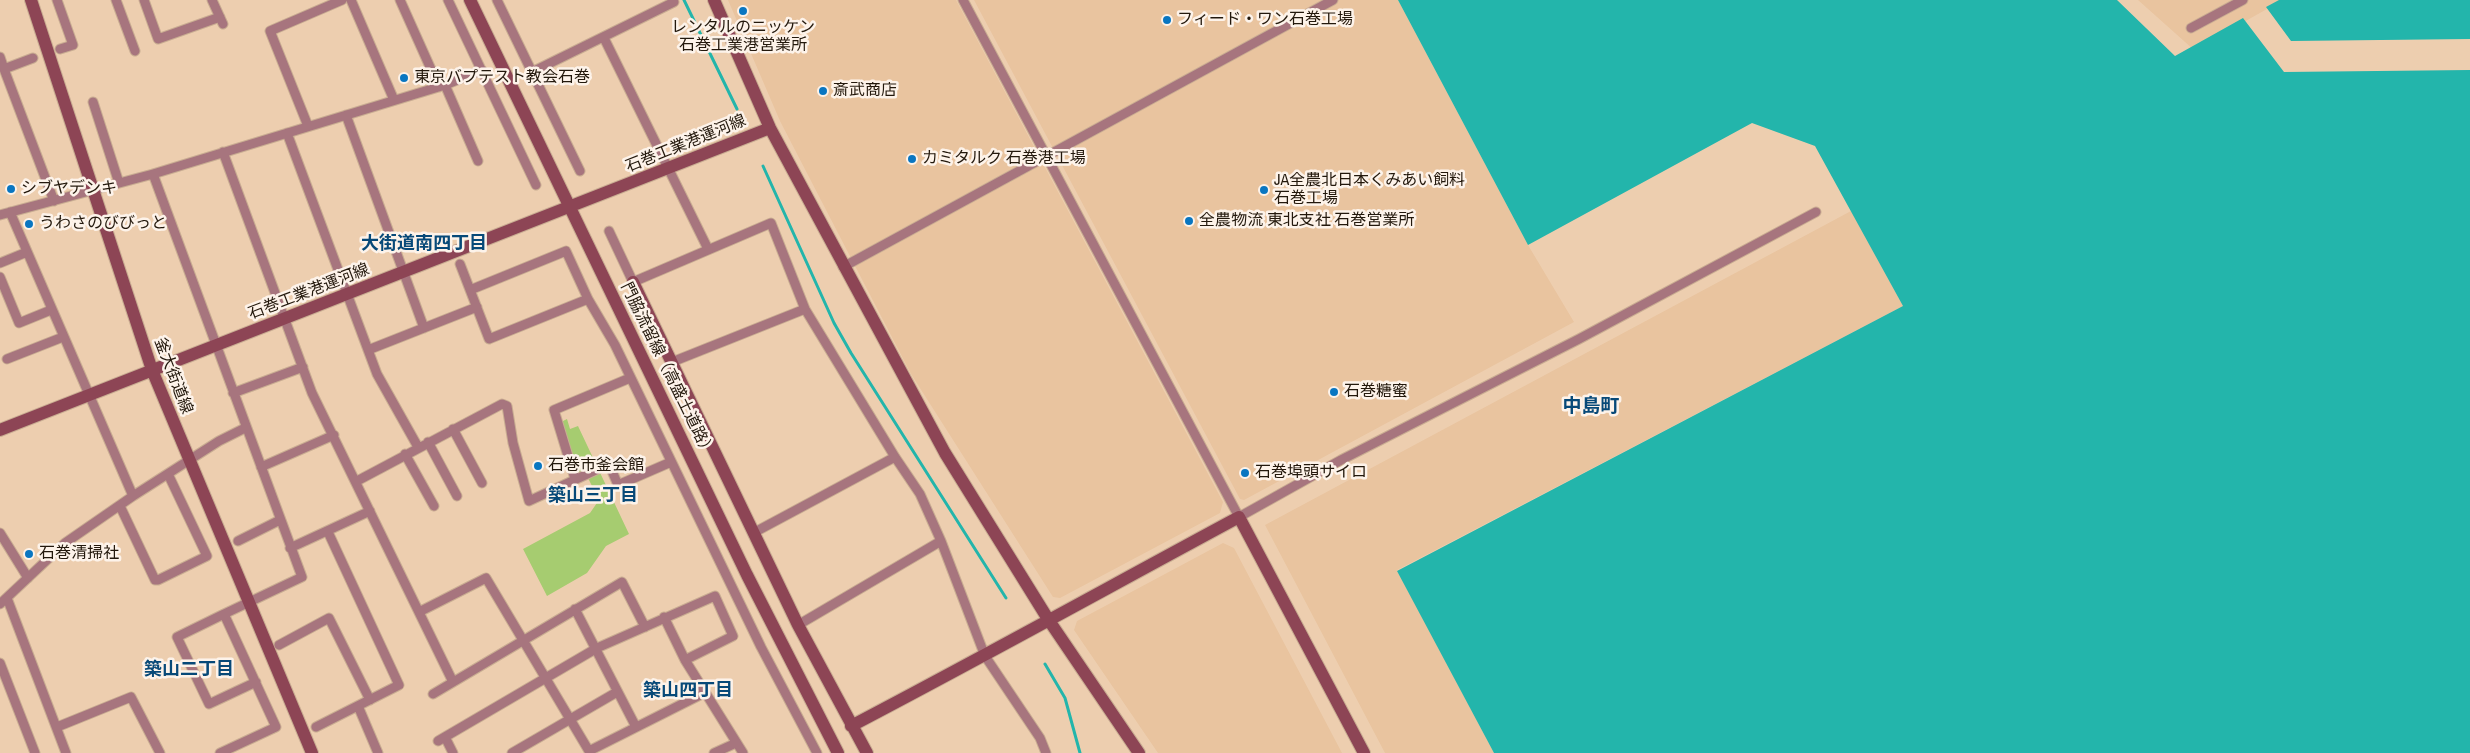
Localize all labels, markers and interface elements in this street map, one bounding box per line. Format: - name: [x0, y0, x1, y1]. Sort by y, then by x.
- marker: レンタルのニッケン 石巻工業港営業所: [737, 5, 749, 17]
- place label: フィード・ワン石巻工場: [1177, 10, 1353, 30]
- marker: フィード・ワン石巻工場: [1161, 14, 1173, 26]
- place label: レンタルのニッケン 石巻工業港営業所: [671, 18, 815, 56]
- place label: 東京バプテスト教会石巻: [414, 68, 590, 88]
- marker: 東京バプテスト教会石巻: [398, 72, 410, 84]
- place label: 斎武商店: [833, 81, 897, 101]
- marker: 斎武商店: [817, 85, 829, 97]
- street label: 石巻工業港運河線: [623, 111, 749, 177]
- place label: カミタルク 石巻港工場: [922, 149, 1086, 169]
- marker: カミタルク 石巻港工場: [906, 153, 918, 165]
- place label: JA全農北日本くみあい飼料 石巻工場: [1274, 171, 1465, 209]
- place label: シブヤデンキ: [21, 179, 117, 199]
- marker: シブヤデンキ: [5, 183, 17, 195]
- marker: JA全農北日本くみあい飼料 石巻工場: [1258, 184, 1270, 196]
- place label: 全農物流 東北支社 石巻営業所: [1199, 211, 1414, 231]
- place label: うわさのびびっと: [39, 214, 167, 234]
- marker: 全農物流 東北支社 石巻営業所: [1183, 215, 1195, 227]
- marker: うわさのびびっと: [23, 218, 35, 230]
- district label: 大街道南四丁目: [361, 233, 487, 255]
- street label: 石巻工業港運河線: [246, 260, 372, 324]
- street label: 門脇流留線（高盛土道路）: [616, 280, 718, 460]
- street label: 釜大街道線: [150, 335, 196, 417]
- place label: 石巻糖蜜: [1344, 382, 1408, 402]
- marker: 石巻糖蜜: [1328, 386, 1340, 398]
- district label: 中島町: [1563, 396, 1619, 418]
- place label: 石巻市釜会館: [548, 456, 644, 476]
- marker: 石巻市釜会館: [532, 460, 544, 472]
- place label: 石巻埠頭サイロ: [1255, 463, 1367, 483]
- marker: 石巻埠頭サイロ: [1239, 467, 1251, 479]
- district label: 築山三丁目: [548, 485, 638, 507]
- place label: 石巻清掃社: [39, 544, 119, 564]
- marker: 石巻清掃社: [23, 548, 35, 560]
- district label: 築山二丁目: [144, 659, 234, 681]
- district label: 築山四丁目: [643, 680, 733, 702]

